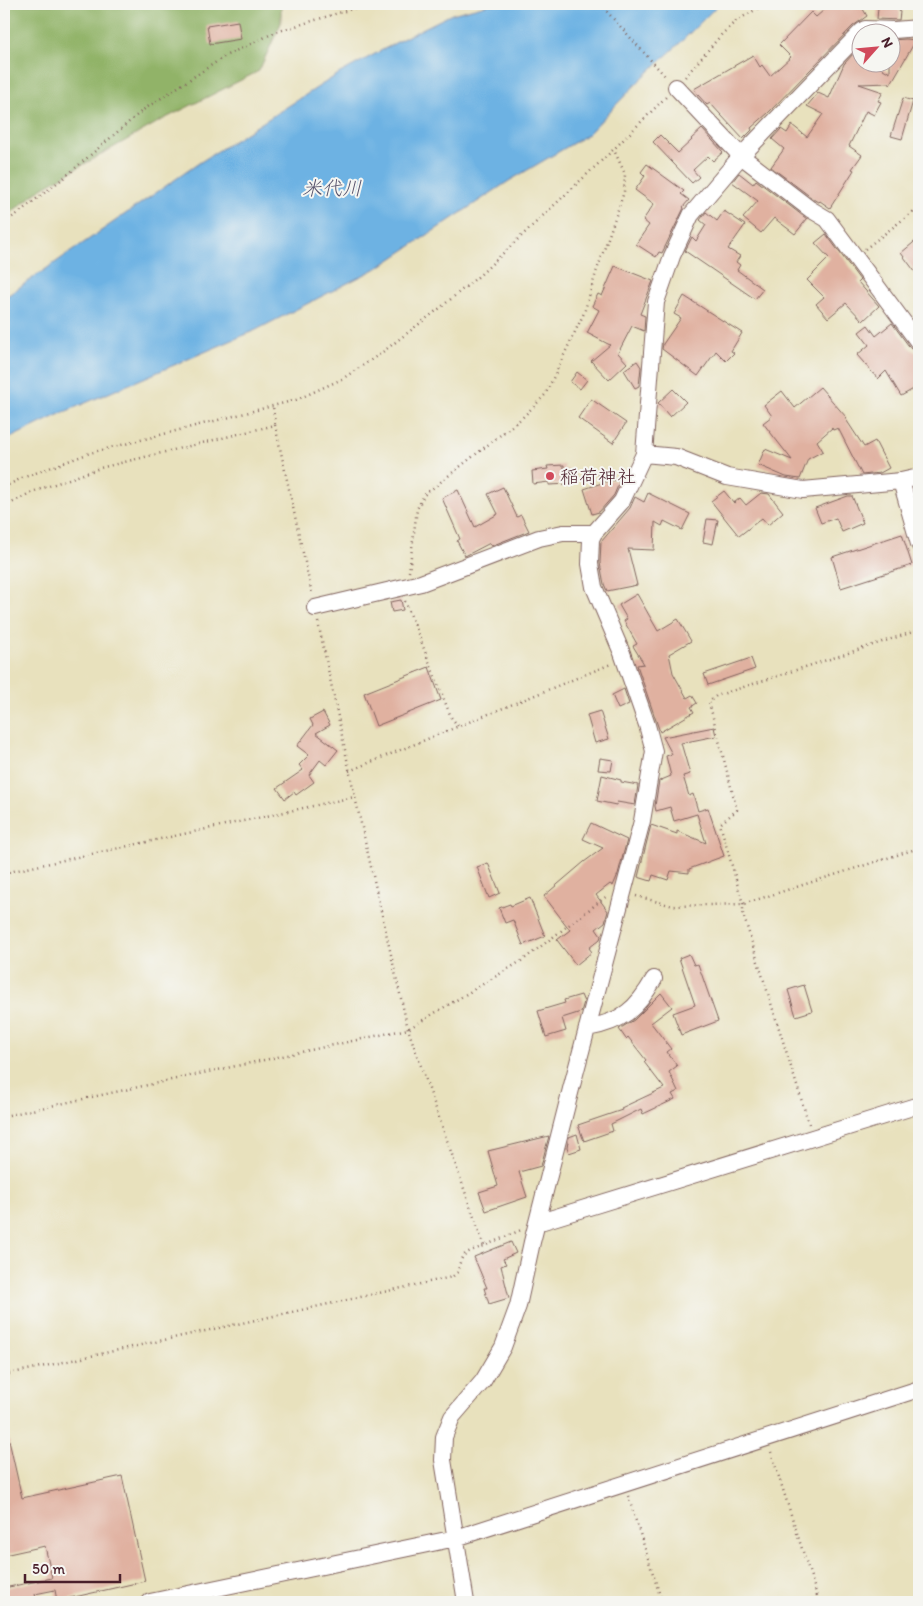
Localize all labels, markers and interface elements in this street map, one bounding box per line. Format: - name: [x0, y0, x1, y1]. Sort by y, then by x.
- north arrow: [850, 22, 900, 72]
- text: N: [877, 34, 897, 50]
- water label: 米代川: [302, 176, 362, 200]
- place label: 稲荷神社: [560, 465, 636, 488]
- marker: 稲荷神社: [544, 470, 556, 482]
- scale bar: [25, 1551, 120, 1583]
- text: 50 m: [32, 1560, 65, 1578]

